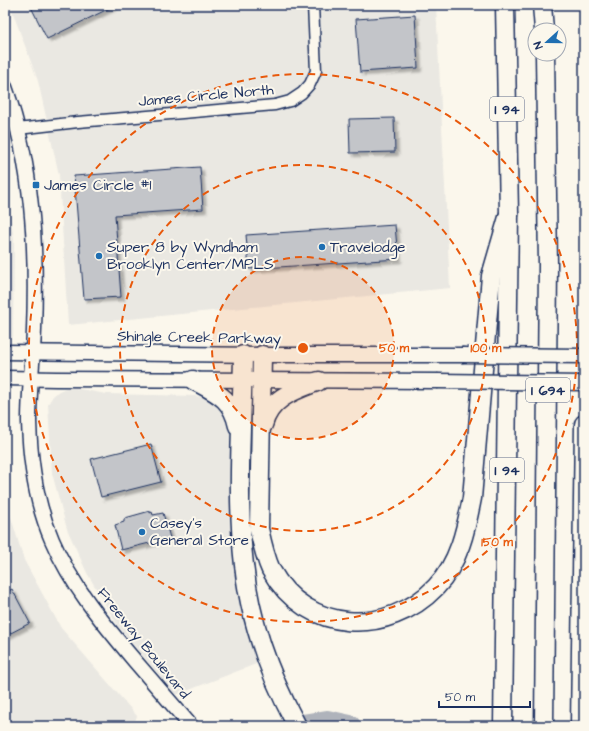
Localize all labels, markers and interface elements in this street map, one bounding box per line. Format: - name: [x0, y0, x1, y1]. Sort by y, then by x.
- north arrow: [527, 22, 567, 62]
- text: N: [530, 39, 546, 51]
- street label: James Circle North: [138, 79, 275, 112]
- road number: I 94: [490, 97, 524, 121]
- place label: James Circle #1: [44, 175, 152, 196]
- marker: James Circle #1: [31, 180, 41, 190]
- place label: Super 8 by Wyndham Brooklyn Center/MPLS: [107, 237, 274, 276]
- place label: Travelodge: [330, 237, 405, 259]
- marker: Travelodge: [317, 242, 327, 252]
- marker: Super 8 by Wyndham Brooklyn Center/MPLS: [94, 251, 104, 261]
- street label: Shingle Creek Parkway: [117, 326, 281, 350]
- text: 50 m: [379, 340, 410, 357]
- text: 100 m: [471, 340, 502, 357]
- centre of rings: [296, 341, 310, 355]
- road number: I 694: [526, 378, 570, 402]
- road number: I 94: [490, 458, 524, 482]
- place label: Casey's General Store: [150, 513, 249, 551]
- marker: Casey's General Store: [137, 527, 147, 537]
- text: 150 m: [481, 534, 514, 551]
- street label: Freeway Boulevard: [91, 583, 195, 704]
- scale bar: [439, 683, 530, 709]
- text: 50 m: [445, 689, 476, 706]

